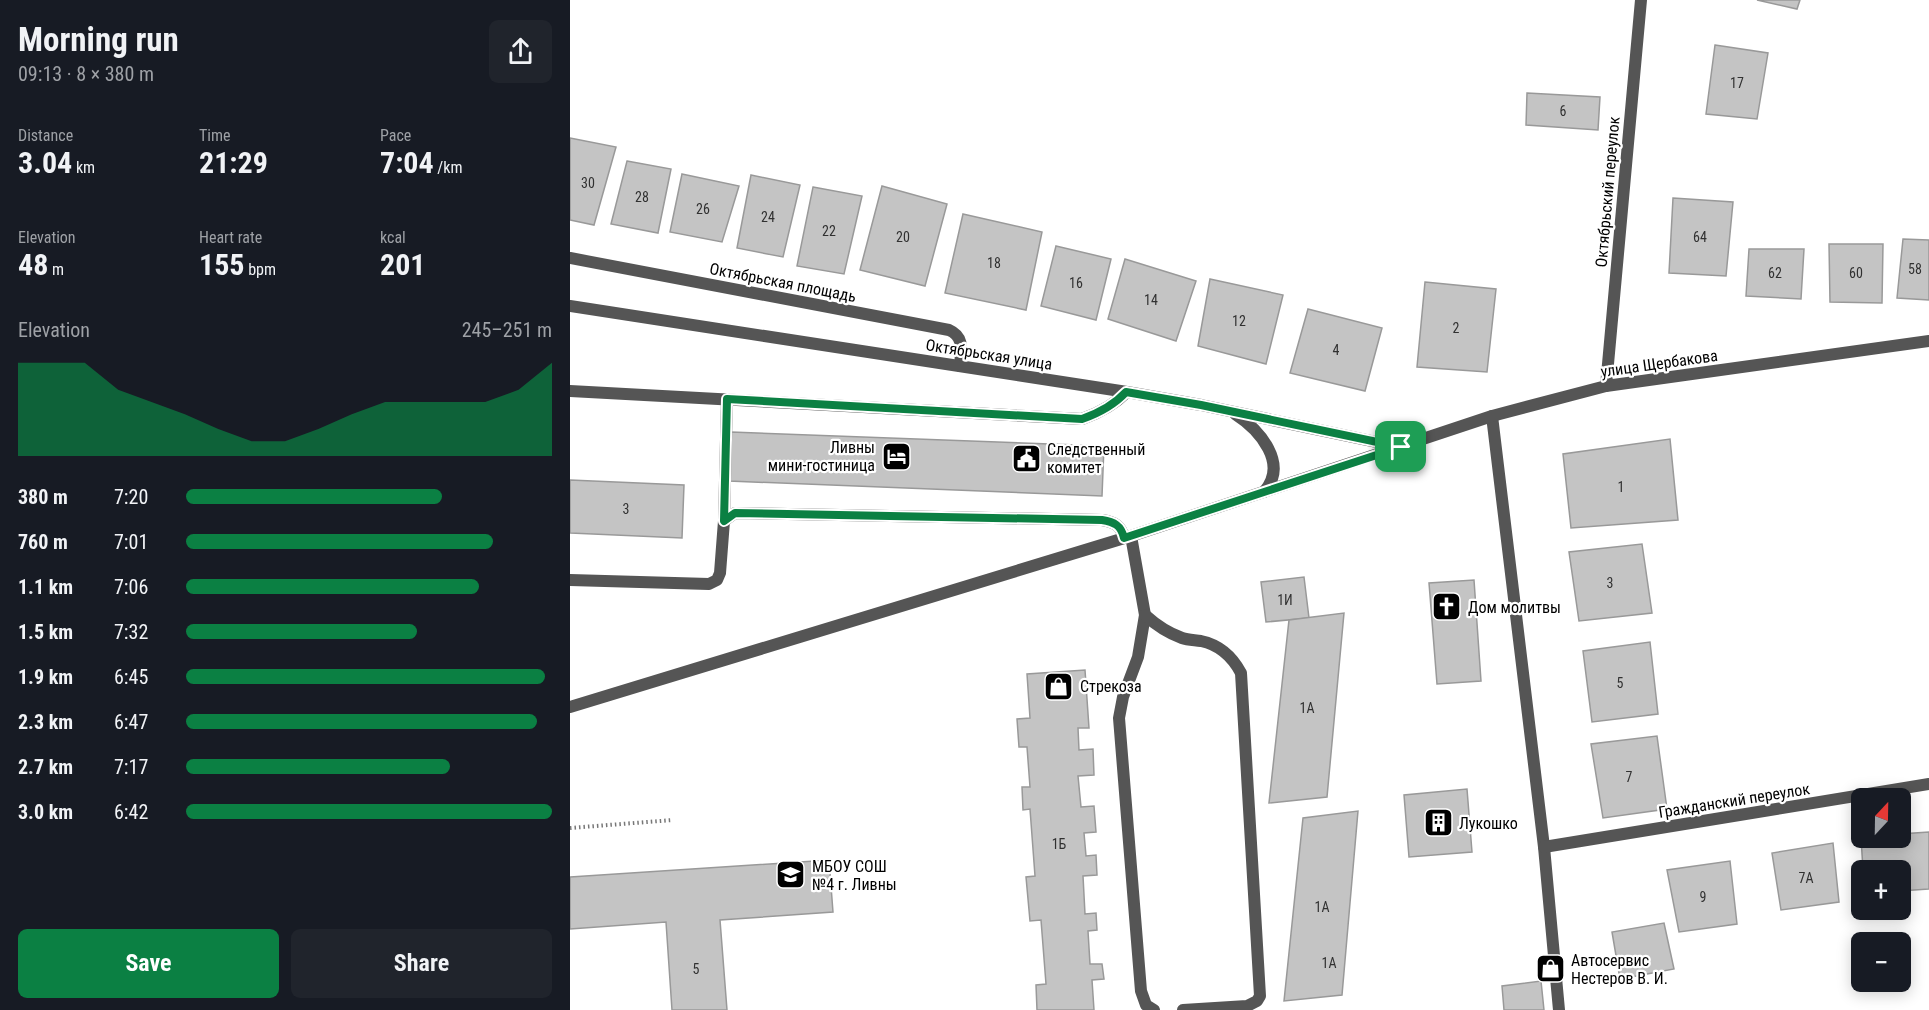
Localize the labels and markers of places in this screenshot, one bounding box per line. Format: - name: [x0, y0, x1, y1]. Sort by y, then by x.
- pin: [1375, 421, 1426, 472]
- place label: Ливны мини-гостиница: [768, 438, 875, 475]
- hotel icon: Ливны мини-гостиница: [880, 440, 912, 472]
- place label: Следственный комитет: [1047, 440, 1145, 477]
- public building icon: Следственный комитет: [1010, 442, 1042, 474]
- church icon: Дом молитвы: [1431, 591, 1463, 623]
- place label: Дом молитвы: [1468, 598, 1561, 617]
- shop icon: Стрекоза: [1043, 670, 1075, 702]
- place label: Стрекоза: [1080, 677, 1142, 696]
- building icon: Лукошко: [1422, 807, 1454, 839]
- place label: Лукошко: [1459, 814, 1518, 833]
- place label: МБОУ СОШ №4 г. Ливны: [812, 857, 897, 894]
- school or university icon: МБОУ СОШ №4 г. Ливны: [775, 859, 807, 891]
- place label: Автосервис Нестеров В. И.: [1571, 951, 1668, 988]
- shop icon: Автосервис Нестеров В. И.: [1534, 953, 1566, 985]

